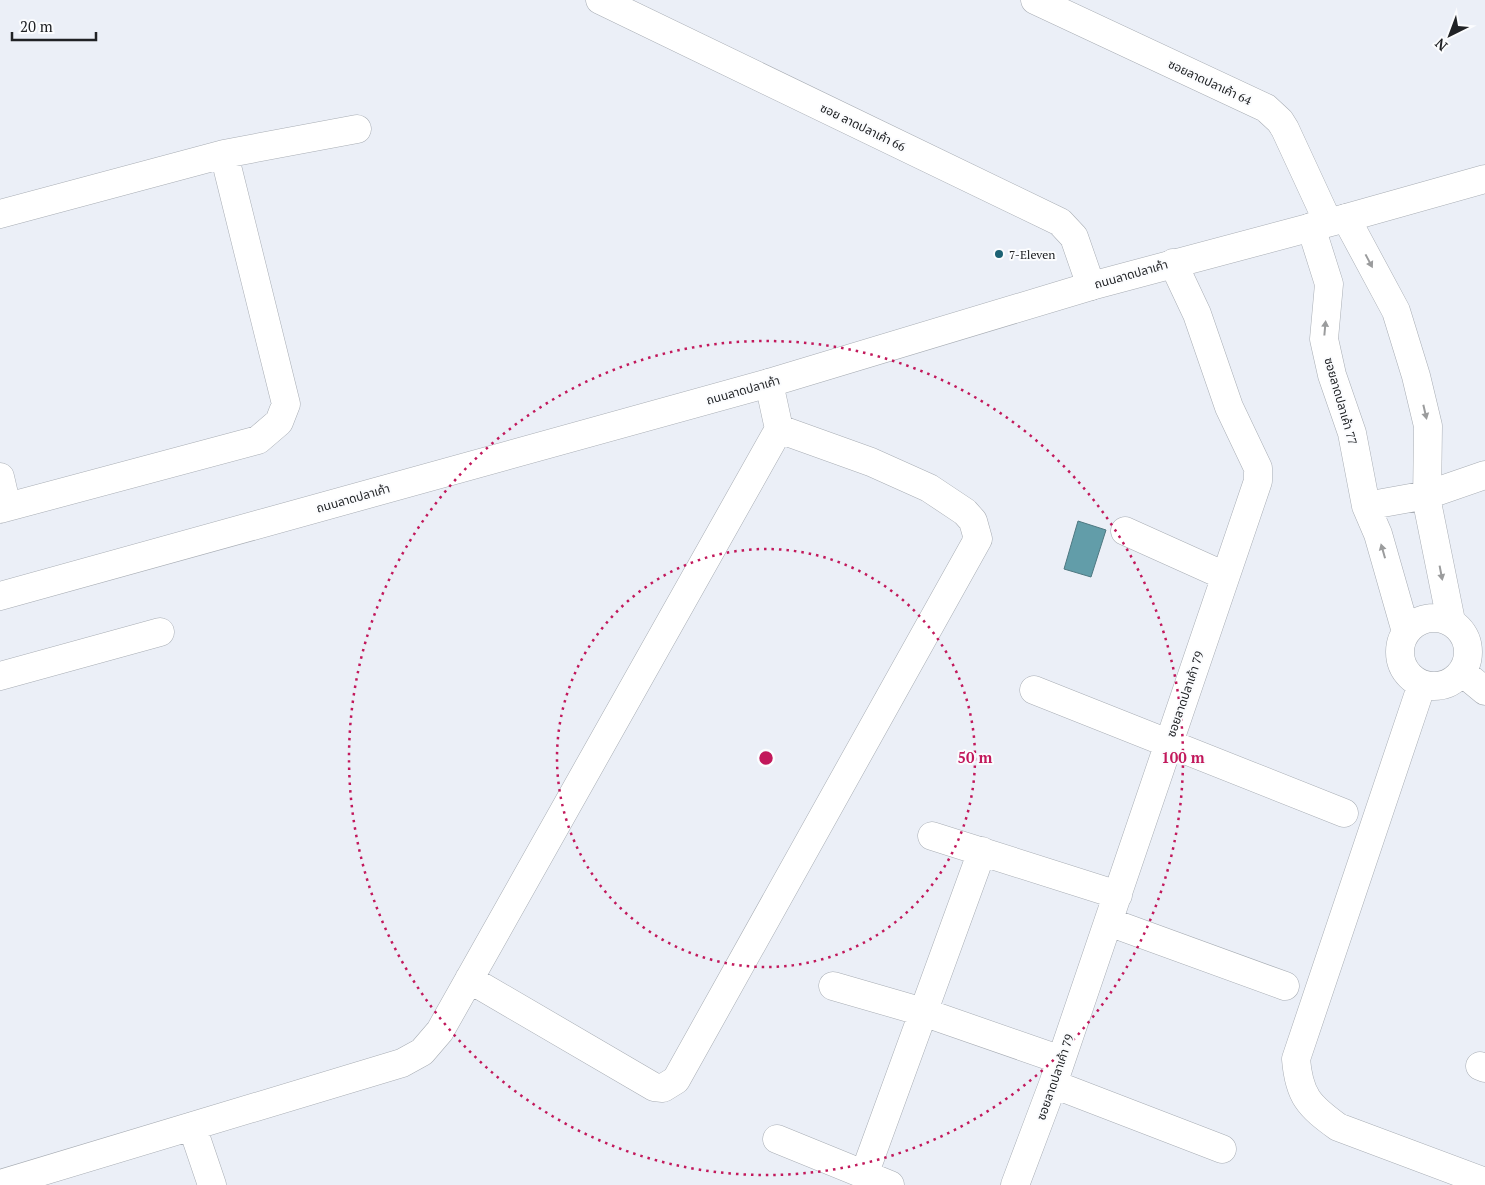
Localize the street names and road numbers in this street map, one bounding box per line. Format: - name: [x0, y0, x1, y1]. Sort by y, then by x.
- street label: ซอยลาดปลาเค้า 64: [1166, 56, 1255, 108]
- street label: ซอย ลาดปลาเค้า 66: [818, 100, 909, 154]
- street label: ถนนลาดปลาเค้า: [1093, 256, 1169, 292]
- street label: ซอยลาดปลาเค้า 77: [1321, 356, 1361, 446]
- street label: ถนนลาดปลาเค้า: [705, 372, 781, 408]
- street label: ถนนลาดปลาเค้า: [315, 480, 391, 516]
- street label: ซอยลาดปลาเค้า 79: [1163, 649, 1207, 739]
- street label: ซอยลาดปลาเค้า 79: [1033, 1032, 1077, 1122]

